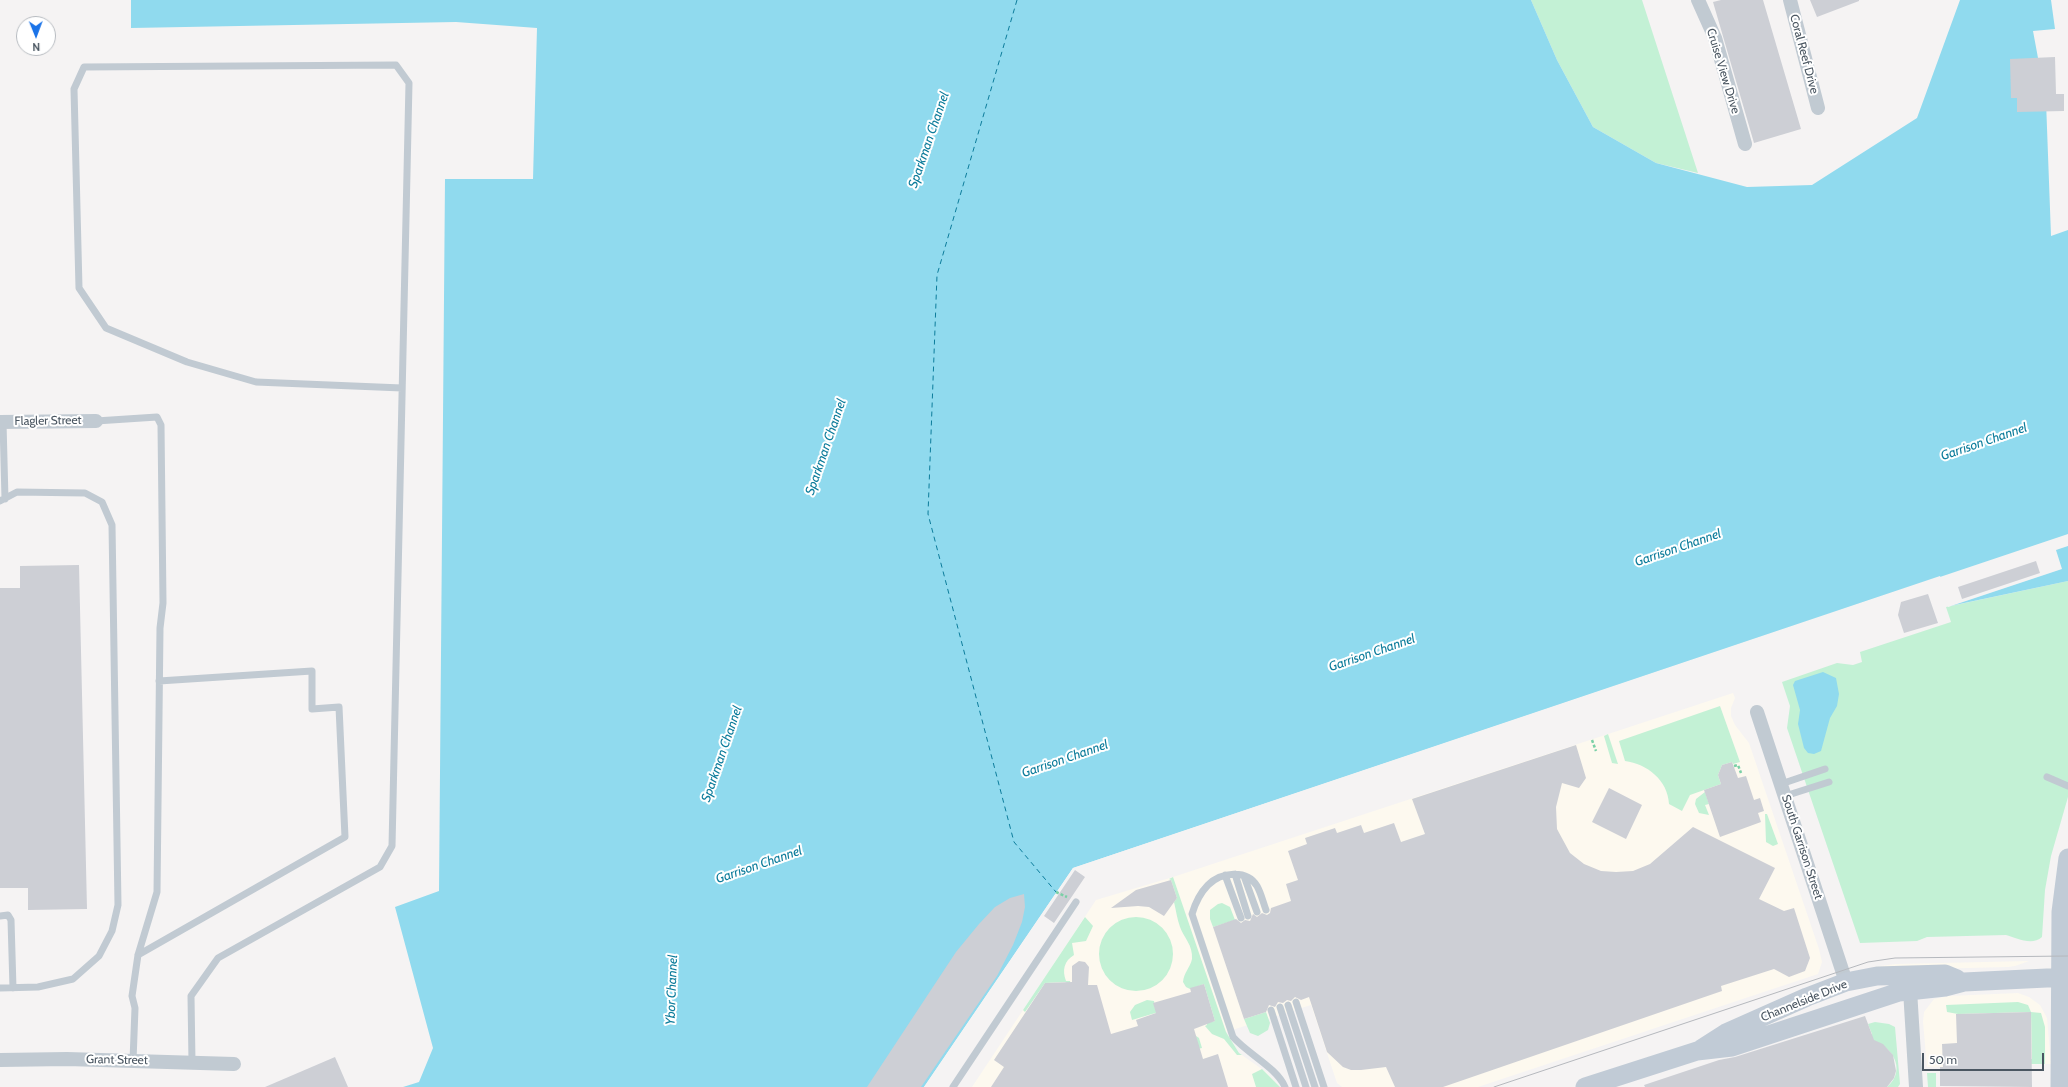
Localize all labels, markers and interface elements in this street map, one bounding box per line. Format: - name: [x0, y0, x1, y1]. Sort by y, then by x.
- street label: Coral Reef Drive: [1786, 13, 1822, 95]
- north arrow: [16, 16, 56, 56]
- street label: Cruise View Drive: [1703, 27, 1743, 115]
- text: N: [32, 40, 40, 54]
- water label: Sparkman Channel: [905, 90, 953, 190]
- water label: Sparkman Channel: [802, 397, 850, 497]
- street label: Flagler Street: [14, 413, 82, 429]
- water label: Garrison Channel: [1939, 420, 2029, 464]
- water label: Garrison Channel: [1633, 526, 1723, 570]
- water label: Garrison Channel: [1327, 631, 1417, 675]
- water label: Sparkman Channel: [698, 704, 746, 804]
- water label: Garrison Channel: [1020, 737, 1110, 781]
- street label: South Garrison Street: [1778, 793, 1826, 901]
- water label: Garrison Channel: [714, 843, 804, 887]
- water label: Ybor Channel: [663, 954, 681, 1026]
- street label: Channelside Drive: [1759, 977, 1849, 1025]
- scale bar: [1924, 1045, 2046, 1071]
- street label: Grant Street: [86, 1052, 148, 1068]
- text: 50 m: [1929, 1052, 1957, 1067]

